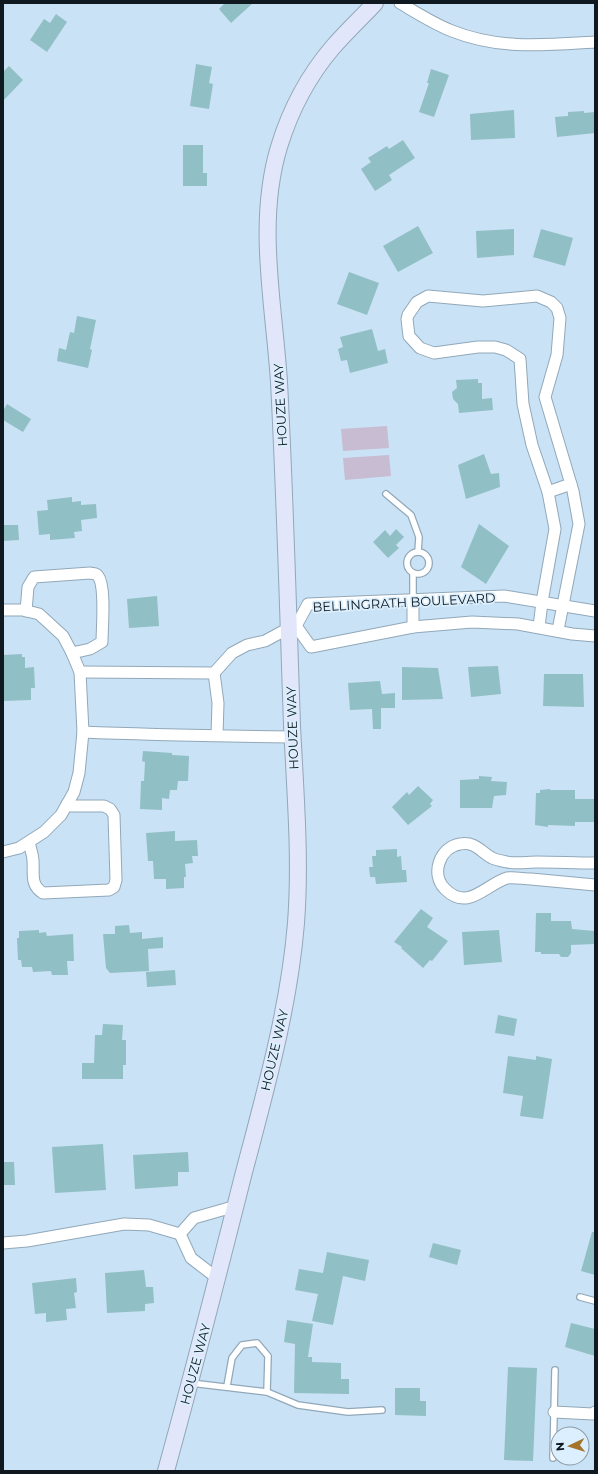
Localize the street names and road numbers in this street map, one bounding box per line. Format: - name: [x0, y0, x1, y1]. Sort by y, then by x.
- street label: HOUZE WAY: [270, 362, 290, 447]
- street label: BELLINGRATH BOULEVARD: [312, 589, 496, 615]
- street label: HOUZE WAY: [283, 685, 301, 770]
- street label: HOUZE WAY: [257, 1007, 291, 1092]
- street label: HOUZE WAY: [176, 1321, 214, 1406]

